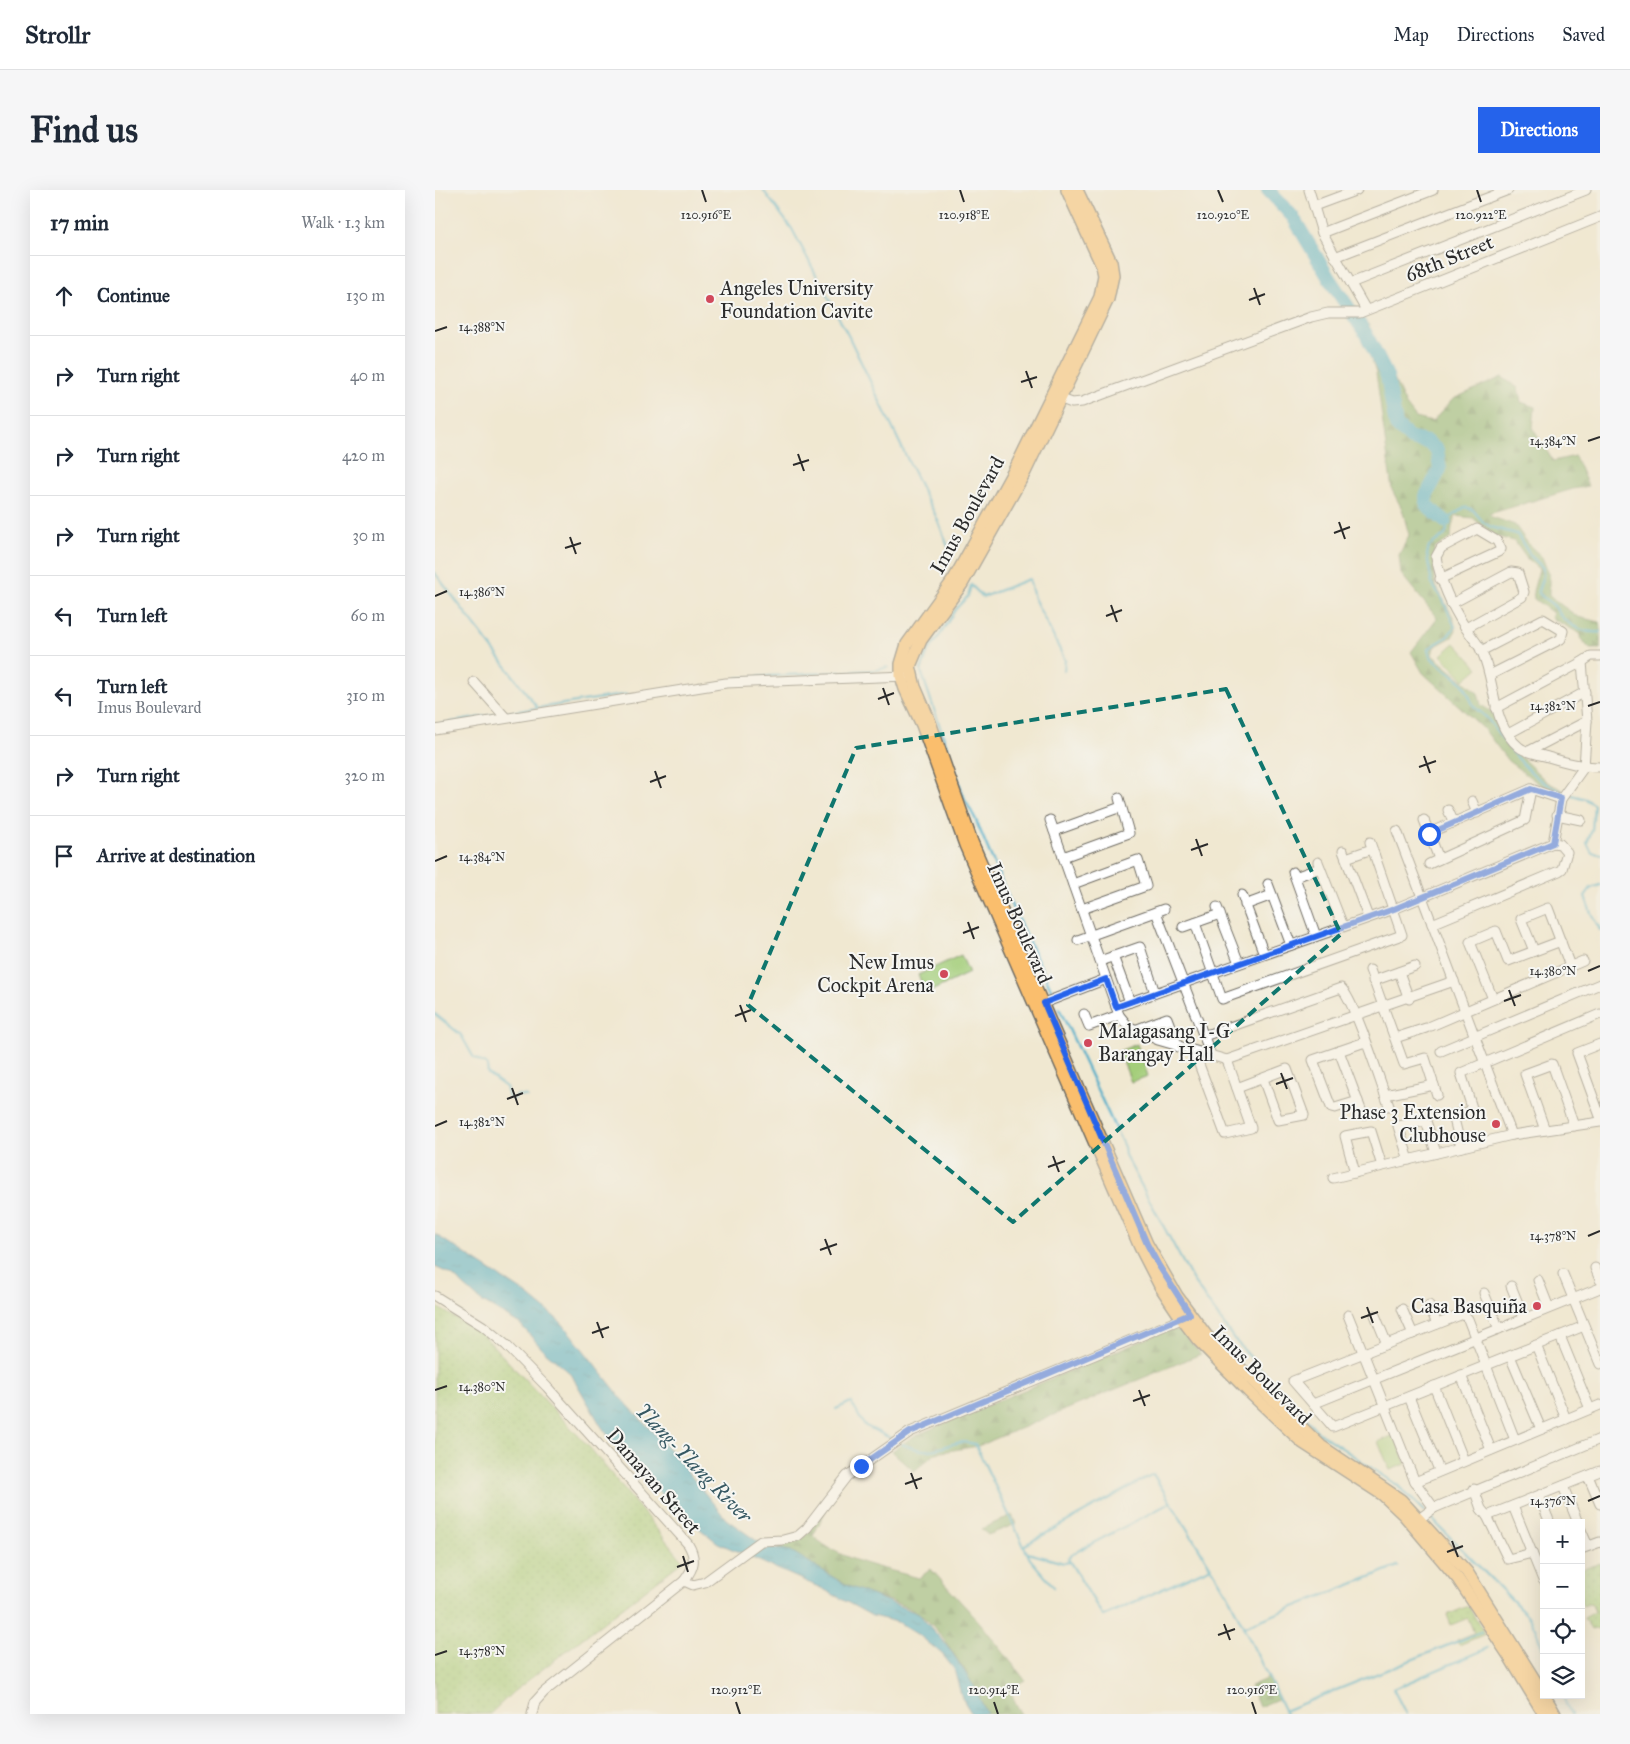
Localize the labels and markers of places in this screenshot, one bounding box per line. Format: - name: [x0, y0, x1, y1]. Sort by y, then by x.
- place label: Angeles University Foundation Cavite: [719, 276, 874, 323]
- marker: Angeles University Foundation Cavite: [704, 293, 716, 305]
- place label: New Imus Cockpit Arena: [817, 950, 935, 997]
- marker: New Imus Cockpit Arena: [938, 968, 950, 980]
- place label: Malagasang I-G Barangay Hall: [1098, 1019, 1230, 1067]
- marker: Malagasang I-G Barangay Hall: [1082, 1037, 1094, 1049]
- place label: Phase 3 Extension Clubhouse: [1340, 1100, 1486, 1147]
- marker: Phase 3 Extension Clubhouse: [1490, 1118, 1502, 1130]
- place label: Casa Basquiña: [1411, 1294, 1528, 1319]
- marker: Casa Basquiña: [1531, 1300, 1543, 1312]

